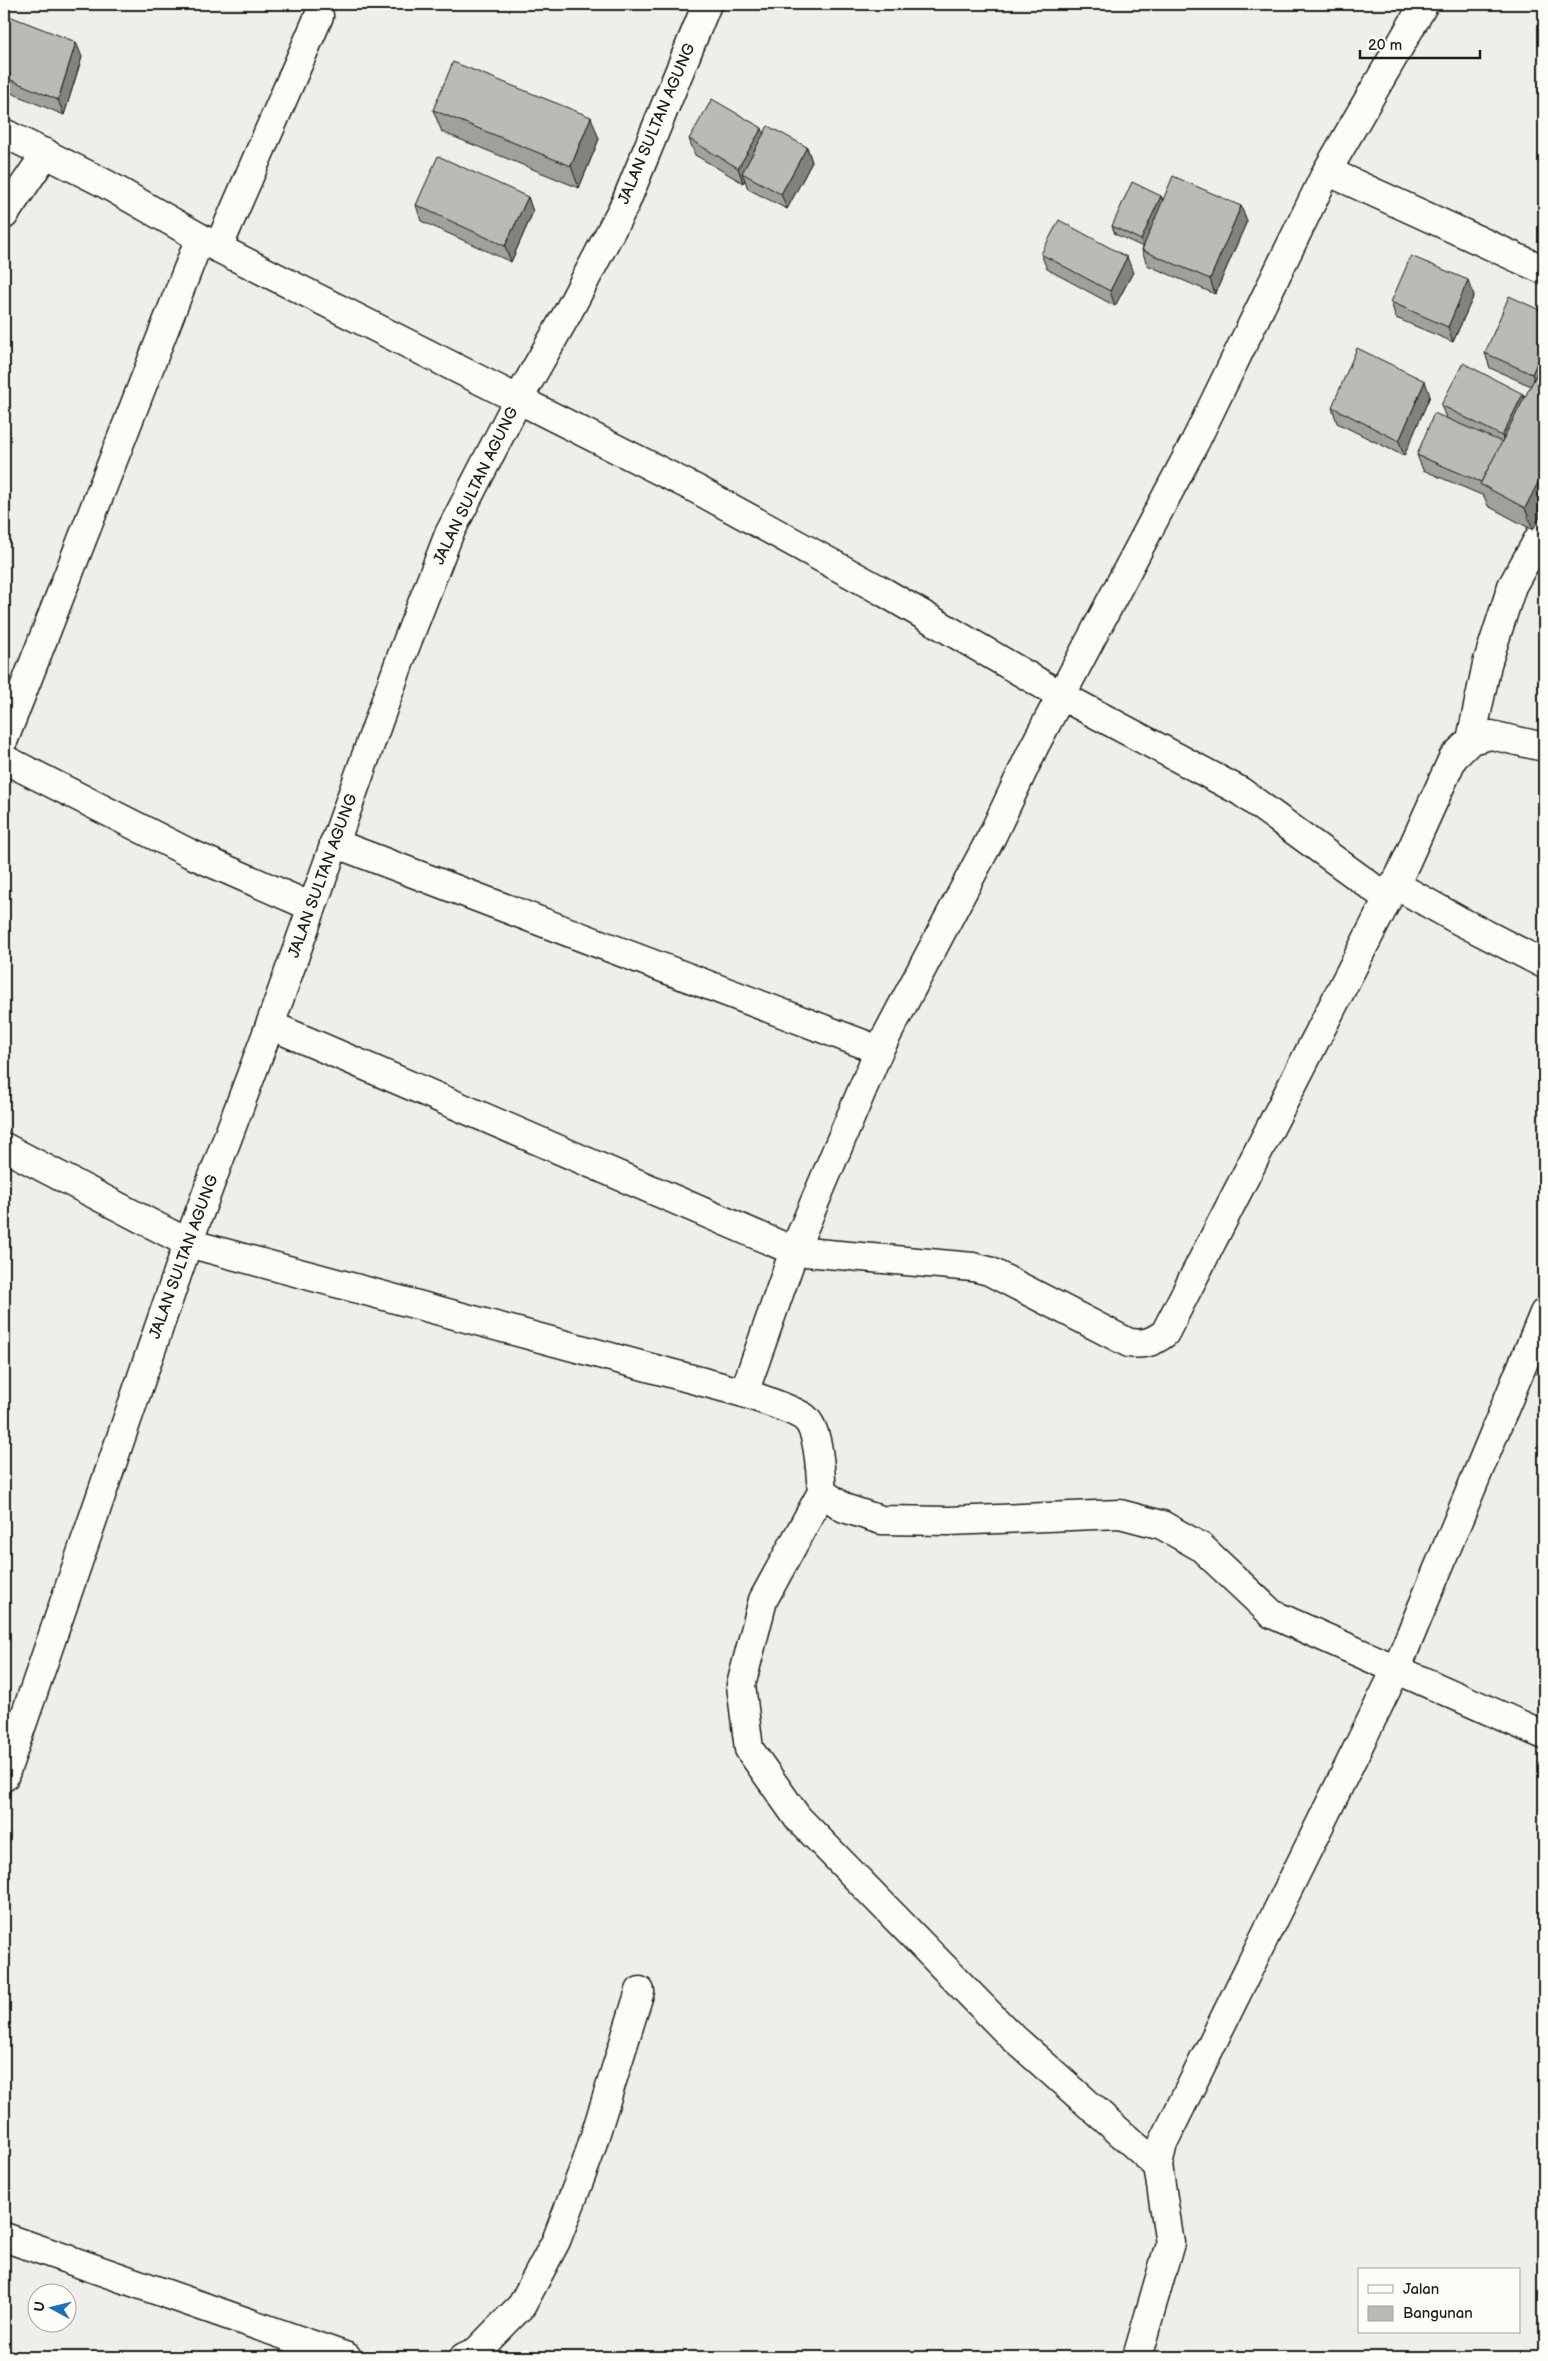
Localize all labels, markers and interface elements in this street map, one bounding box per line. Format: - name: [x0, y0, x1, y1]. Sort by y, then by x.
- scale bar: [1360, 28, 1480, 60]
- text: 20 m: [1368, 36, 1402, 55]
- street label: JALAN SULTAN AGUNG: [614, 41, 700, 207]
- street label: JALAN SULTAN AGUNG: [430, 404, 522, 568]
- street label: JALAN SULTAN AGUNG: [285, 792, 361, 960]
- street label: JALAN SULTAN AGUNG: [146, 1173, 222, 1341]
- legend: [1358, 2268, 1520, 2334]
- text: Jalan: [1403, 2280, 1439, 2299]
- north arrow: [28, 2284, 78, 2334]
- text: U: [31, 2300, 49, 2312]
- text: Bangunan: [1403, 2304, 1473, 2323]

